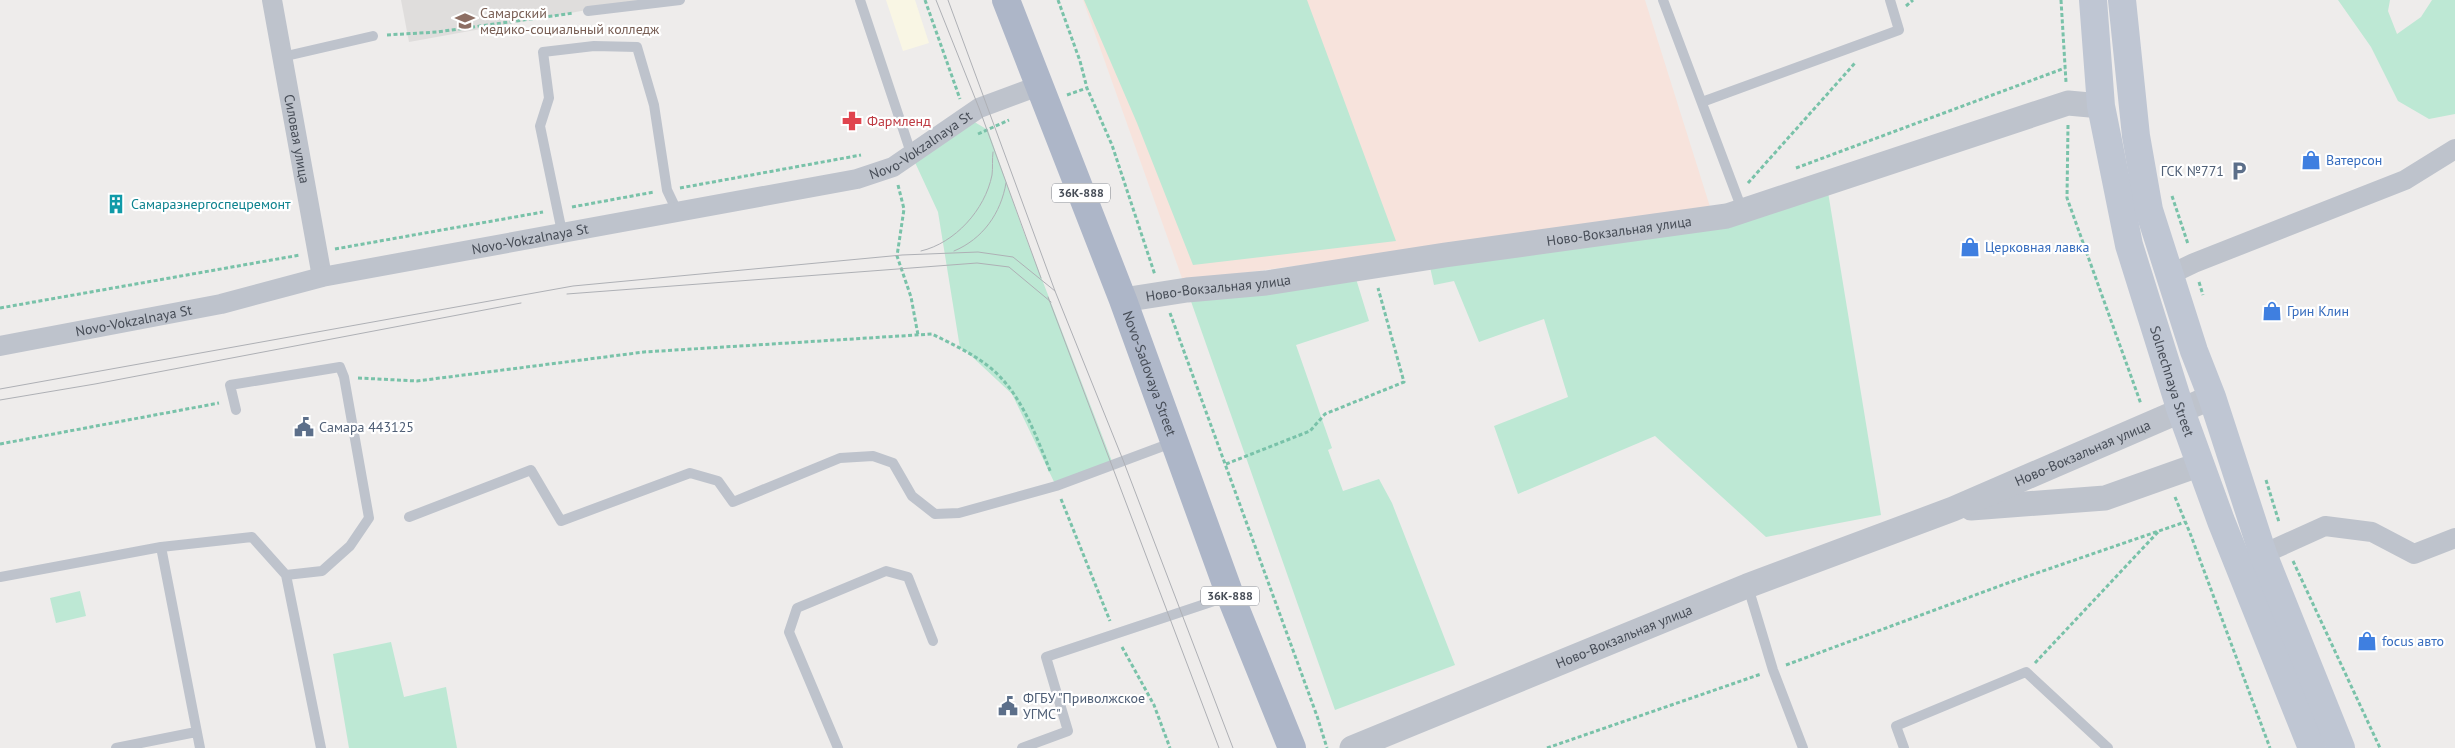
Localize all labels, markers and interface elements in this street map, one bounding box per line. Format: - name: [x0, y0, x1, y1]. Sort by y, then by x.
- place label: Самарский медико-социальный колледж: [480, 4, 660, 38]
- school or university icon: Самарский медико-социальный колледж: [454, 10, 476, 32]
- street label: Силовая улица: [280, 93, 314, 185]
- street label: Novo-Vokzalnaya St: [867, 106, 976, 183]
- pharmacy icon: Фармленд: [841, 110, 863, 132]
- place label: Фармленд: [867, 112, 931, 130]
- shop icon: Ватерсон: [2300, 149, 2322, 171]
- place label: Ватерсон: [2326, 151, 2382, 169]
- parking icon: ГСК №771: [2228, 160, 2250, 182]
- place label: ГСК №771: [2161, 162, 2224, 180]
- road number: 36К-888: [1052, 184, 1110, 202]
- building icon: Самараэнергоспецремонт: [105, 193, 127, 215]
- place label: Самараэнергоспецремонт: [131, 195, 291, 213]
- street label: Ново-Вокзальная улица: [1545, 212, 1693, 250]
- street label: Novo-Vokzalnaya St: [470, 219, 590, 258]
- shop icon: Церковная лавка: [1959, 236, 1981, 258]
- place label: Церковная лавка: [1985, 238, 2090, 256]
- street label: Ново-Вокзальная улица: [1144, 270, 1292, 305]
- shop icon: Грин Клин: [2261, 300, 2283, 322]
- street label: Novo-Vokzalnaya St: [74, 301, 194, 340]
- place label: Грин Клин: [2287, 302, 2349, 320]
- street label: Novo-Sadovaya Street: [1119, 308, 1181, 439]
- street label: Solnechnaya Street: [2146, 324, 2199, 439]
- public building icon: Самара 443125: [293, 416, 315, 438]
- street label: Ново-Вокзальная улица: [2012, 416, 2153, 490]
- place label: Самара 443125: [319, 418, 414, 436]
- road number: 36К-888: [1201, 586, 1259, 606]
- street label: Ново-Вокзальная улица: [1553, 600, 1695, 673]
- shop icon: focus авто: [2356, 630, 2378, 652]
- place label: focus авто: [2382, 632, 2444, 650]
- place label: ФГБУ "Приволжское УГМС": [1023, 689, 1145, 723]
- public building icon: ФГБУ "Приволжское УГМС": [997, 695, 1019, 717]

